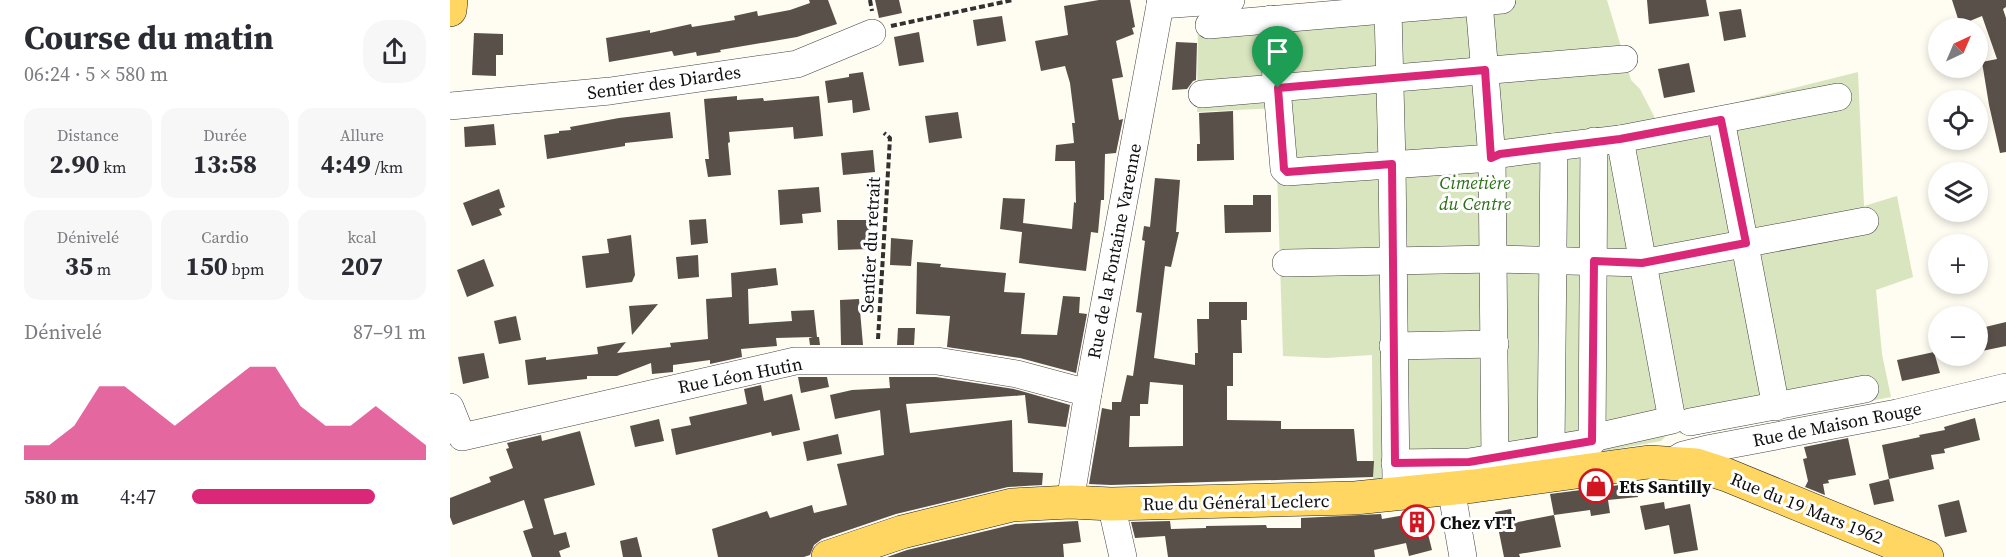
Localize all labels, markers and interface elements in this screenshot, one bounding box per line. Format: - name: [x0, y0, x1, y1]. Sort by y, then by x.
- text: Course du matin: [24, 15, 274, 60]
- north arrow: [1928, 18, 1988, 78]
- map controls: [1928, 18, 1988, 366]
- button: share: [363, 20, 426, 83]
- pin: [1252, 26, 1303, 88]
- icon: arrive: [1261, 35, 1294, 68]
- street label: Sentier des Diardes: [586, 59, 743, 105]
- text: 06:24 · 5 × 580 m: [24, 60, 168, 88]
- button: locate: [1928, 90, 1988, 150]
- text: Distance: [57, 124, 119, 146]
- text: Durée: [203, 124, 247, 146]
- text: Allure: [340, 124, 384, 146]
- street label: Rue de la Fontaine Varenne: [1081, 141, 1147, 361]
- text: 2.90: [50, 146, 100, 182]
- text: 13:58: [193, 146, 257, 182]
- text: 4:49: [321, 146, 371, 182]
- text: km: [100, 156, 126, 178]
- text: /km: [371, 156, 403, 178]
- button: layers: [1928, 162, 1988, 222]
- park label: Cimetière du Centre: [1439, 170, 1512, 216]
- street label: Sentier du retrait: [854, 176, 886, 314]
- text: Dénivelé: [57, 226, 119, 248]
- text: Cardio: [201, 226, 249, 248]
- text: kcal: [347, 226, 377, 248]
- button: +: [1928, 234, 1988, 294]
- text: 35: [65, 248, 93, 284]
- text: 150: [186, 248, 228, 284]
- text: 207: [341, 248, 383, 284]
- text: m: [93, 258, 111, 280]
- text: bpm: [228, 258, 264, 280]
- button: −: [1928, 306, 1988, 366]
- text: Dénivelé: [24, 318, 102, 346]
- text: 87–91 m: [353, 318, 426, 346]
- street label: Rue Léon Hutin: [676, 351, 805, 399]
- street label: Rue de Maison Rouge: [1750, 395, 1924, 453]
- street label: Rue du 19 Mars 1962: [1727, 466, 1887, 550]
- shop icon: Ets Santilly: [1578, 468, 1614, 504]
- place label: Ets Santilly: [1619, 474, 1712, 499]
- text: 580 m: [24, 483, 79, 511]
- text: 4:47: [120, 483, 156, 511]
- street label: Rue du Général Leclerc: [1142, 488, 1330, 516]
- building icon: Chez vTT: [1399, 504, 1435, 540]
- place label: Chez vTT: [1440, 510, 1516, 535]

